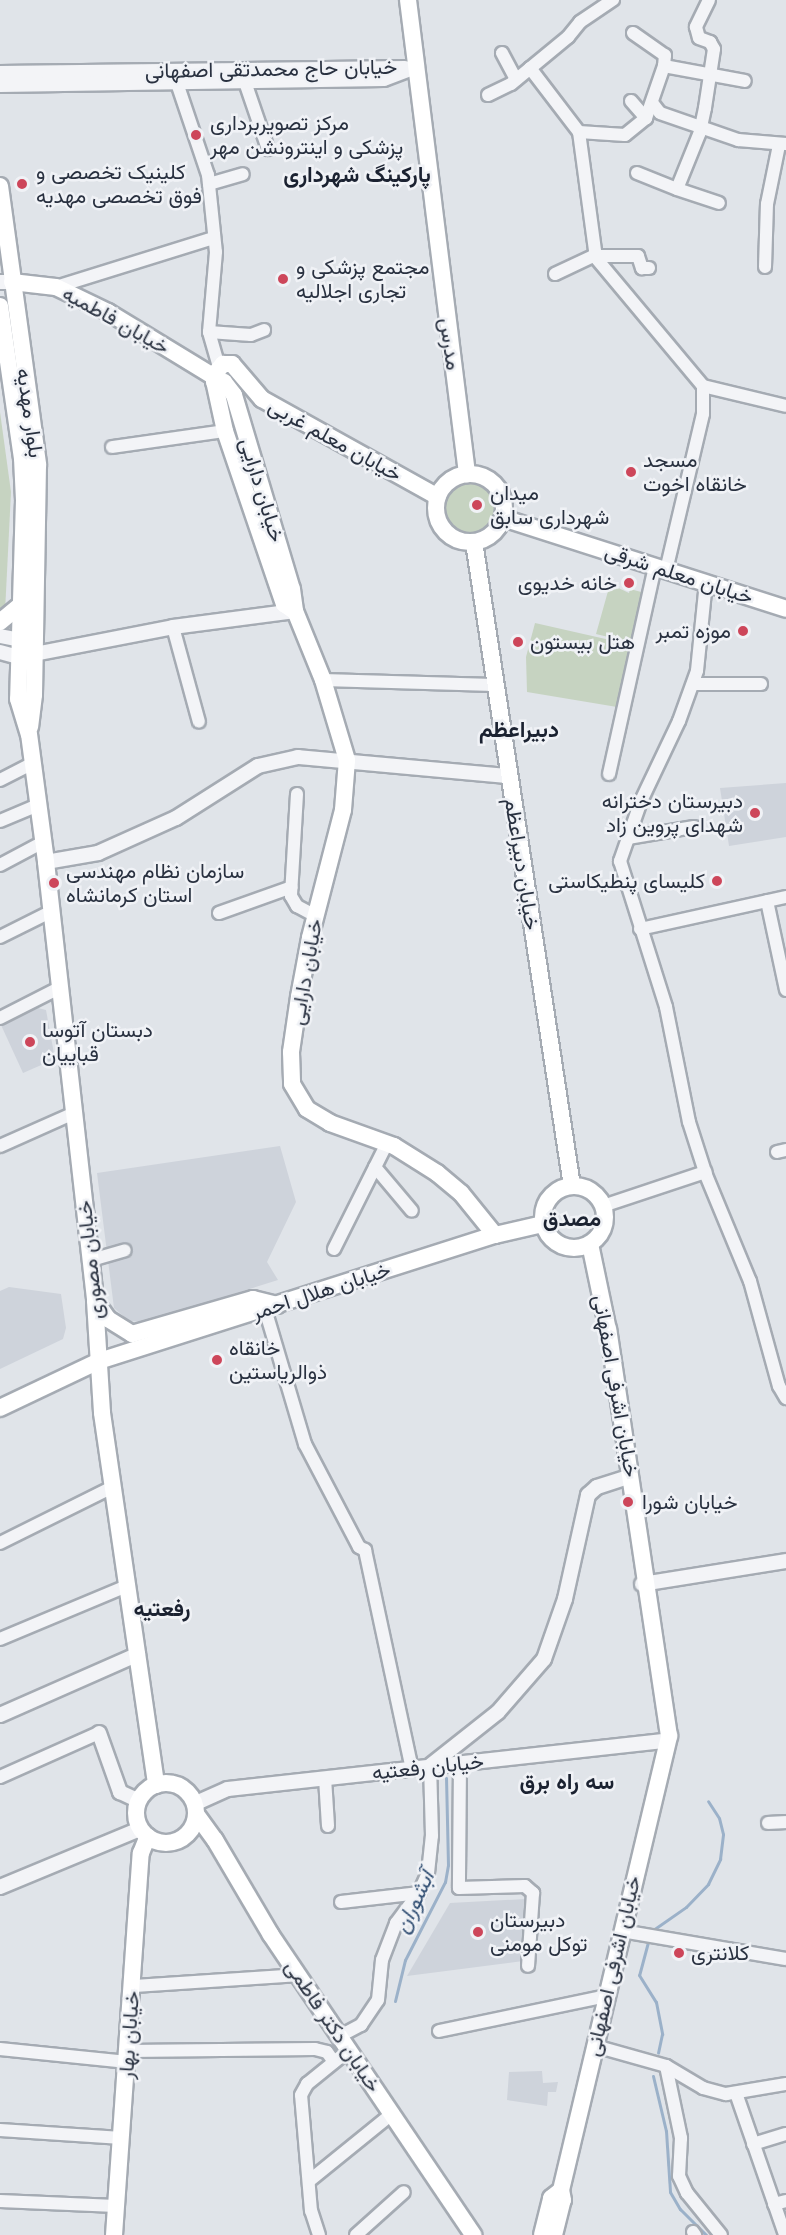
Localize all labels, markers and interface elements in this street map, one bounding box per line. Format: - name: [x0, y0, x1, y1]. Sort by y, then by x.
- street label: خیابان حاج محمدتقی اصفهانی: [145, 54, 397, 84]
- place label: مرکز تصویربرداری پزشکی و اینترونشن مهر: [210, 110, 403, 160]
- marker: مرکز تصویربرداری پزشکی و اینترونشن مهر: [187, 126, 205, 144]
- place label: کلینیک تخصصی و فوق تخصصی مهدیه: [36, 159, 202, 209]
- district label: پارکینگ شهرداری: [283, 162, 431, 188]
- marker: کلینیک تخصصی و فوق تخصصی مهدیه: [13, 175, 31, 193]
- place label: مجتمع پزشکی و تجاری اجلالیه: [296, 254, 429, 304]
- marker: مجتمع پزشکی و تجاری اجلالیه: [274, 270, 292, 288]
- street label: خیابان فاطمیه: [58, 280, 174, 360]
- street label: مدرس: [434, 316, 466, 372]
- street label: بلوار مهدیه: [11, 367, 49, 459]
- street label: خیابان معلم غربی: [264, 393, 406, 487]
- street label: خیابان دارایی: [234, 435, 290, 545]
- place label: مسجد خانقاه اخوت: [643, 447, 747, 497]
- marker: مسجد خانقاه اخوت: [624, 465, 638, 479]
- place label: میدان شهرداری سابق: [490, 480, 609, 530]
- marker: میدان شهرداری سابق: [468, 496, 486, 514]
- street label: خیابان معلم شرقی: [602, 538, 756, 610]
- place label: خانه خدیوی: [518, 570, 617, 596]
- marker: خانه خدیوی: [622, 576, 636, 590]
- place label: موزه تمبر: [655, 618, 731, 644]
- marker: موزه تمبر: [736, 624, 750, 638]
- place label: هتل بیستون: [530, 629, 635, 655]
- marker: هتل بیستون: [511, 635, 525, 649]
- district label: دبیراعظم: [479, 717, 559, 743]
- place label: دبیرستان دخترانه شهدای پروین زاد: [602, 788, 743, 838]
- street label: خیابان دبیراعظم: [499, 796, 545, 932]
- marker: دبیرستان دخترانه شهدای پروین زاد: [748, 806, 762, 820]
- place label: سازمان نظام مهندسی استان کرمانشاه: [66, 858, 244, 908]
- place label: کلیسای پنطیکاستی: [548, 868, 705, 894]
- marker: کلیسای پنطیکاستی: [710, 874, 724, 888]
- marker: سازمان نظام مهندسی استان کرمانشاه: [47, 876, 61, 890]
- street label: خیابان دارایی: [284, 917, 328, 1027]
- place label: دبستان آتوسا قباییان: [42, 1017, 153, 1067]
- marker: دبستان آتوسا قباییان: [23, 1035, 37, 1049]
- street label: خیابان مصوری: [71, 1199, 109, 1321]
- district label: مصدق: [543, 1206, 601, 1232]
- street label: خیابان هلال احمر: [248, 1257, 394, 1325]
- street label: خیابان اشرفی اصفهانی: [588, 1293, 644, 1479]
- place label: خانقاه ذوالریاستین: [229, 1335, 327, 1385]
- marker: خانقاه ذوالریاستین: [210, 1353, 224, 1367]
- place label: خیابان شورا: [642, 1489, 737, 1515]
- marker: خیابان شورا: [619, 1493, 637, 1511]
- district label: رفعتیه: [134, 1596, 190, 1622]
- street label: خیابان رفعتیه: [371, 1749, 485, 1785]
- district label: سه راه برق: [520, 1769, 614, 1795]
- water label: آبشوران: [388, 1867, 440, 1937]
- street label: خیابان اشرفی اصفهانی: [580, 1873, 646, 2059]
- place label: دبیرستان توکل مومنی: [490, 1907, 587, 1957]
- marker: دبیرستان توکل مومنی: [471, 1925, 485, 1939]
- place label: کلانتری: [691, 1940, 749, 1966]
- marker: کلانتری: [672, 1946, 686, 1960]
- street label: خیابان دکتر فاطمی: [279, 1955, 387, 2097]
- street label: خیابان بهار: [113, 1990, 145, 2080]

